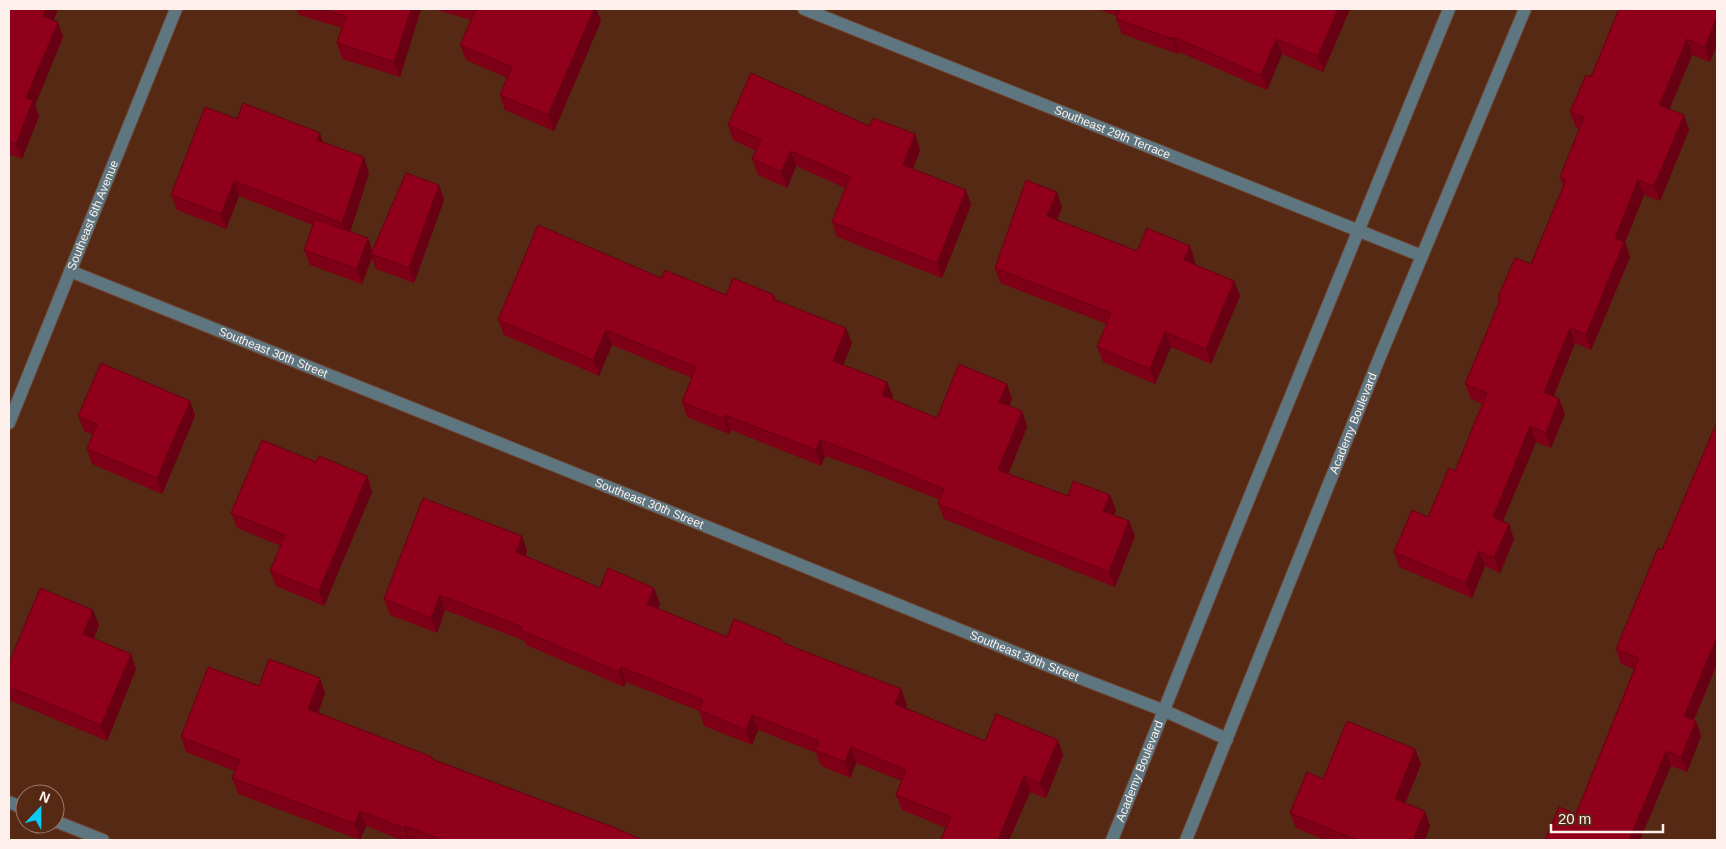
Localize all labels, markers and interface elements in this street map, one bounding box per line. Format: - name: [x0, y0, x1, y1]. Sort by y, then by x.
- street label: Southeast 29th Terrace: [1052, 103, 1173, 162]
- street label: Southeast 6th Avenue: [64, 158, 121, 272]
- street label: Southeast 30th Street: [217, 324, 330, 381]
- street label: Academy Boulevard: [1327, 371, 1380, 476]
- street label: Southeast 30th Street: [593, 475, 706, 532]
- street label: Southeast 30th Street: [968, 628, 1081, 684]
- street label: Academy Boulevard: [1113, 719, 1166, 824]
- north arrow: [15, 784, 65, 834]
- text: N: [37, 788, 53, 806]
- scale bar: [1551, 802, 1664, 834]
- text: 20 m: [1558, 810, 1591, 827]

